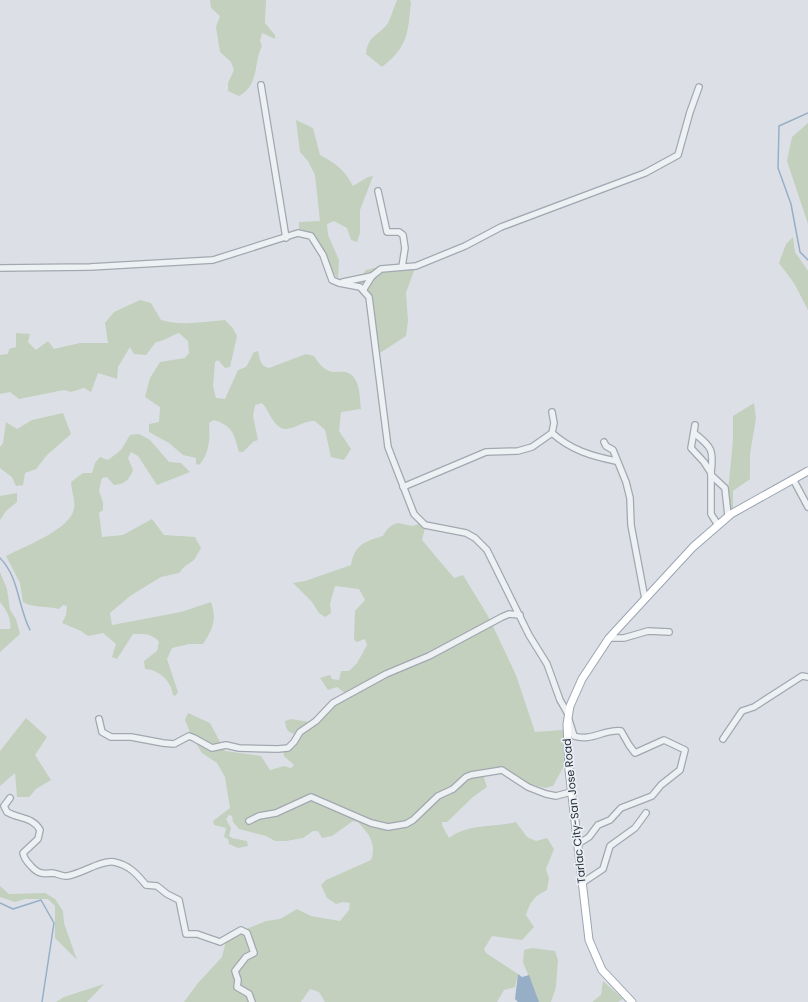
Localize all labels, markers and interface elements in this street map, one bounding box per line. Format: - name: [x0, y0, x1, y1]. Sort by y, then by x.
- street label: Tarlac City-San Jose Road: [558, 738, 590, 884]

